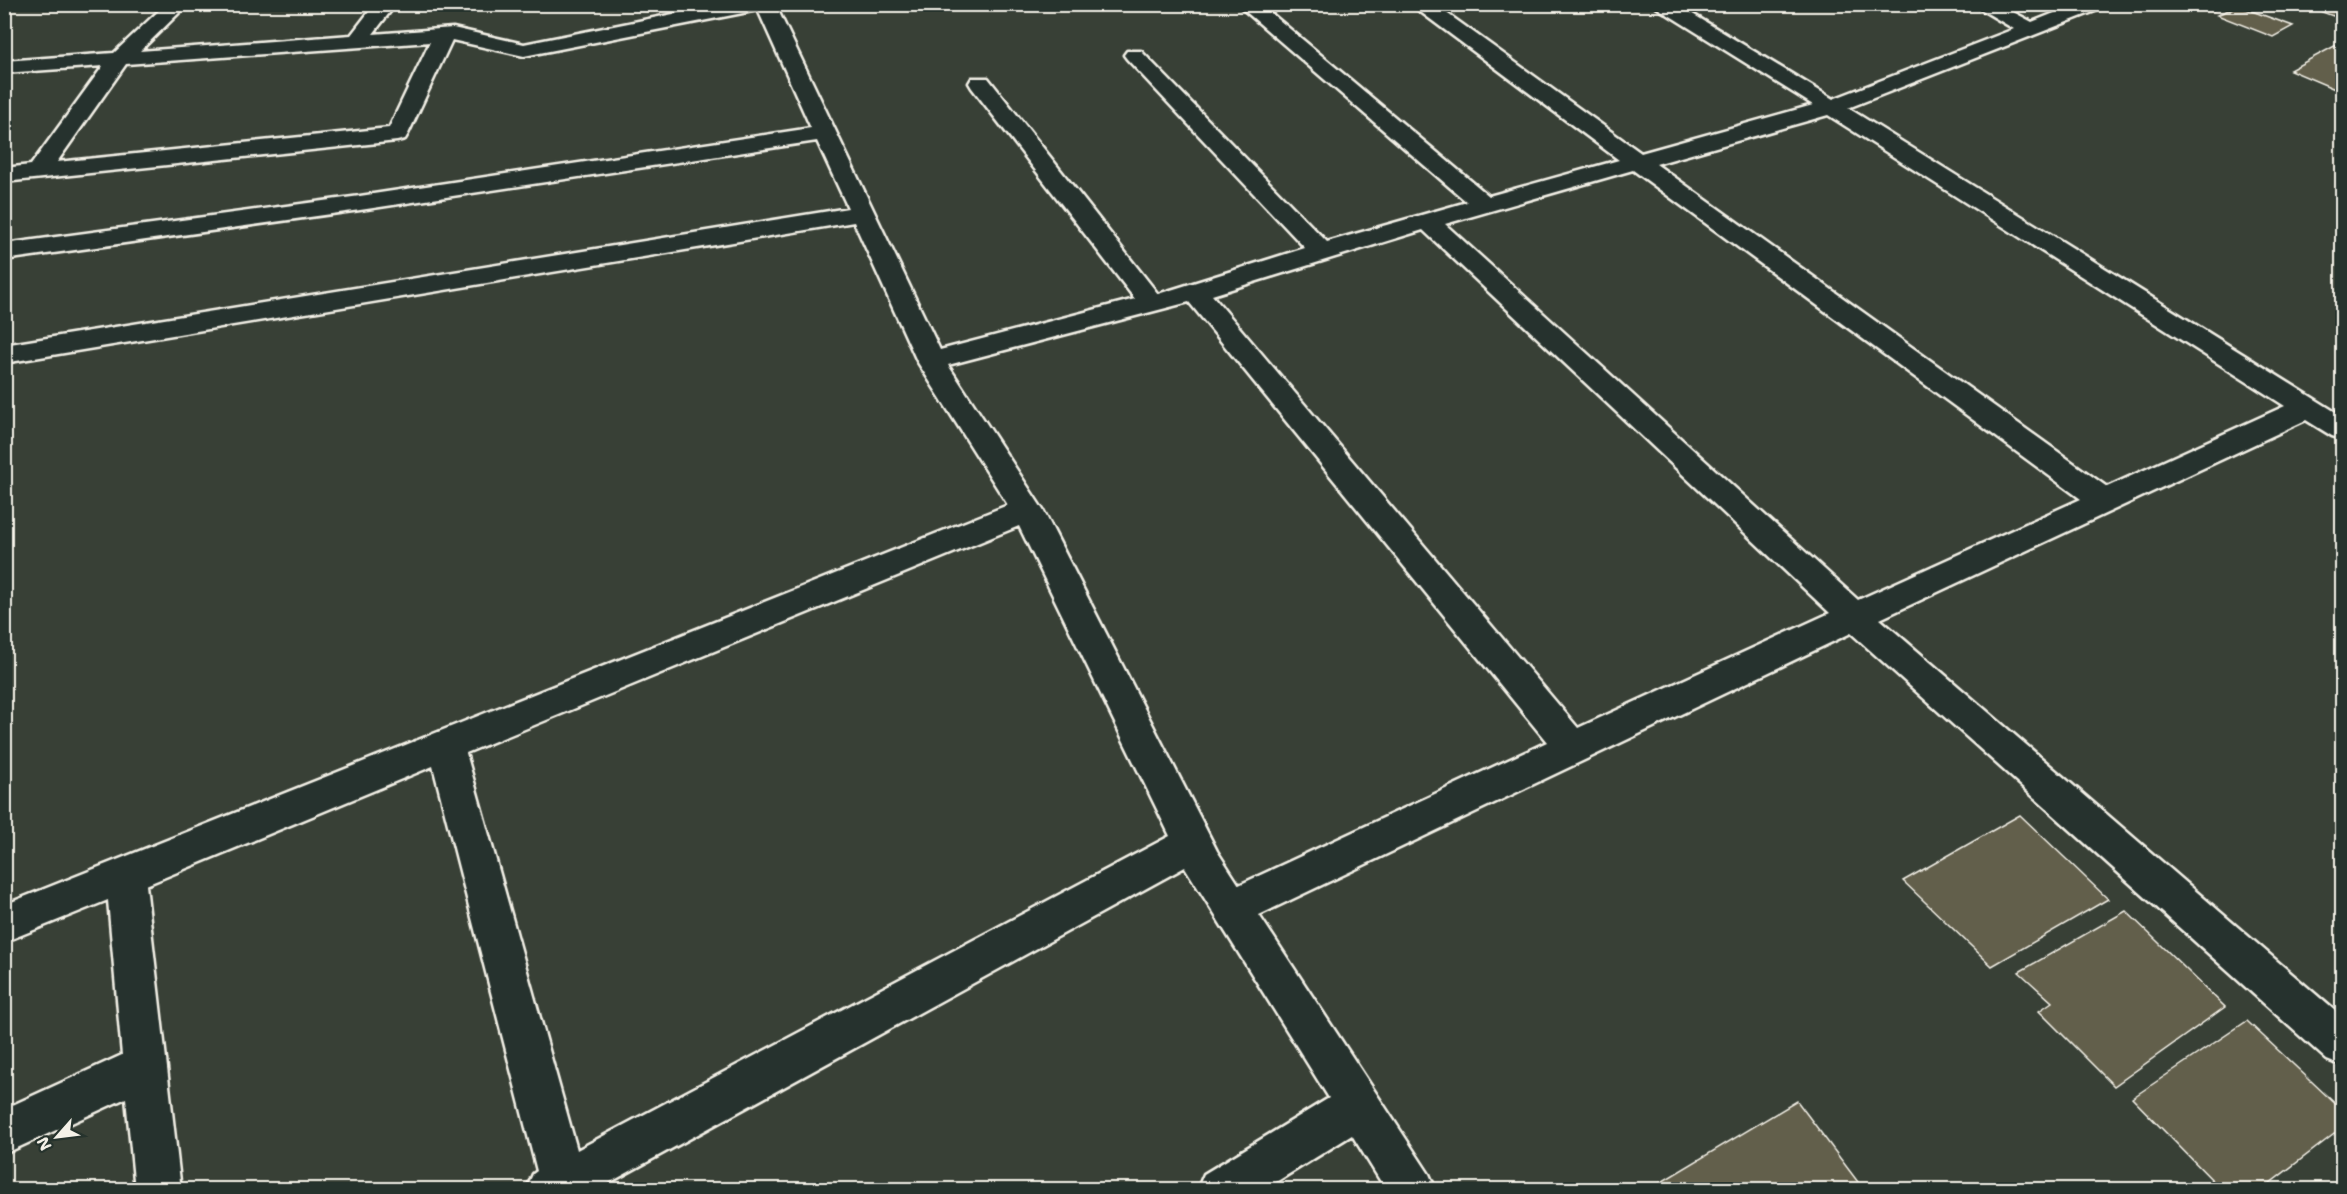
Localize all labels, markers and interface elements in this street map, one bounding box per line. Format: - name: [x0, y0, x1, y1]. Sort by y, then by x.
- north arrow: [27, 1107, 87, 1167]
- text: N: [32, 1133, 56, 1154]

